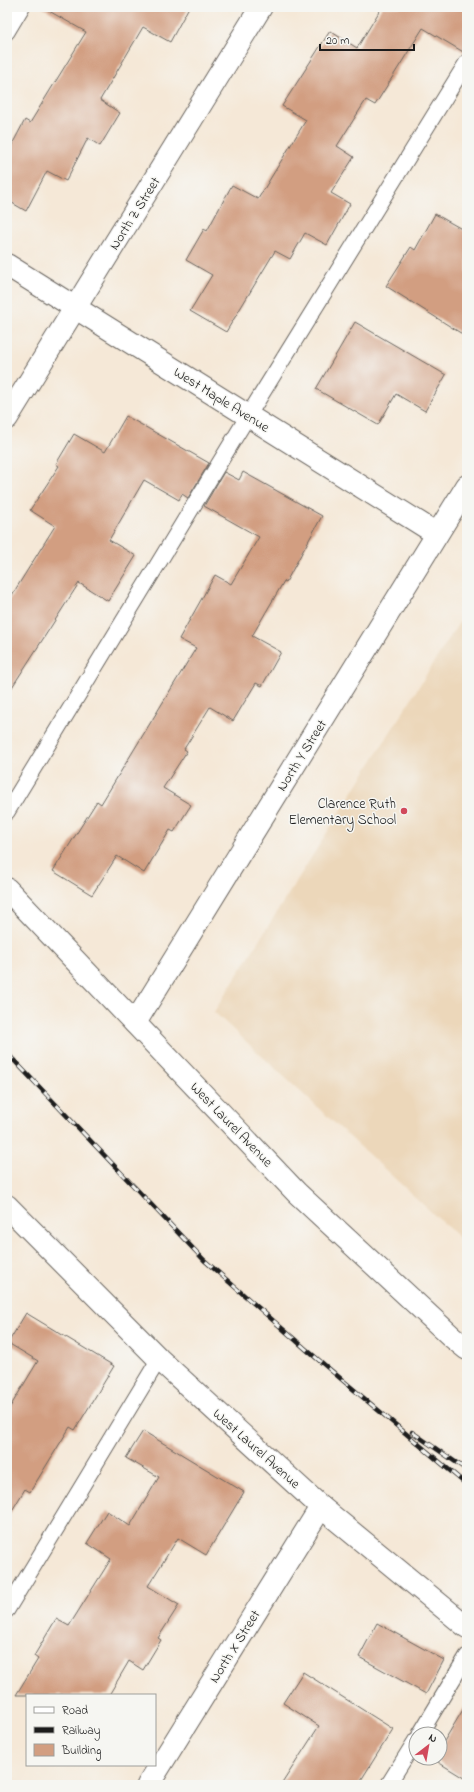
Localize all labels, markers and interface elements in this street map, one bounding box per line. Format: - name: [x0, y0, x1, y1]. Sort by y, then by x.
- scale bar: [320, 26, 414, 52]
- text: 20 m: [326, 32, 349, 50]
- street label: North Z Street: [104, 173, 166, 254]
- street label: West Maple Avenue: [169, 362, 274, 439]
- street label: North Y Street: [272, 716, 333, 796]
- place label: Clarence Ruth Elementary School: [289, 794, 396, 832]
- marker: Clarence Ruth Elementary School: [399, 806, 409, 816]
- street label: West Laurel Avenue: [185, 1078, 278, 1173]
- street label: West Laurel Avenue: [208, 1404, 305, 1495]
- street label: North X Street: [204, 1606, 266, 1687]
- legend: [26, 1694, 156, 1766]
- text: Road: [62, 1702, 88, 1720]
- text: Railway: [62, 1722, 101, 1741]
- north arrow: [408, 1726, 448, 1766]
- text: N: [425, 1730, 440, 1747]
- text: Building: [61, 1742, 101, 1761]

